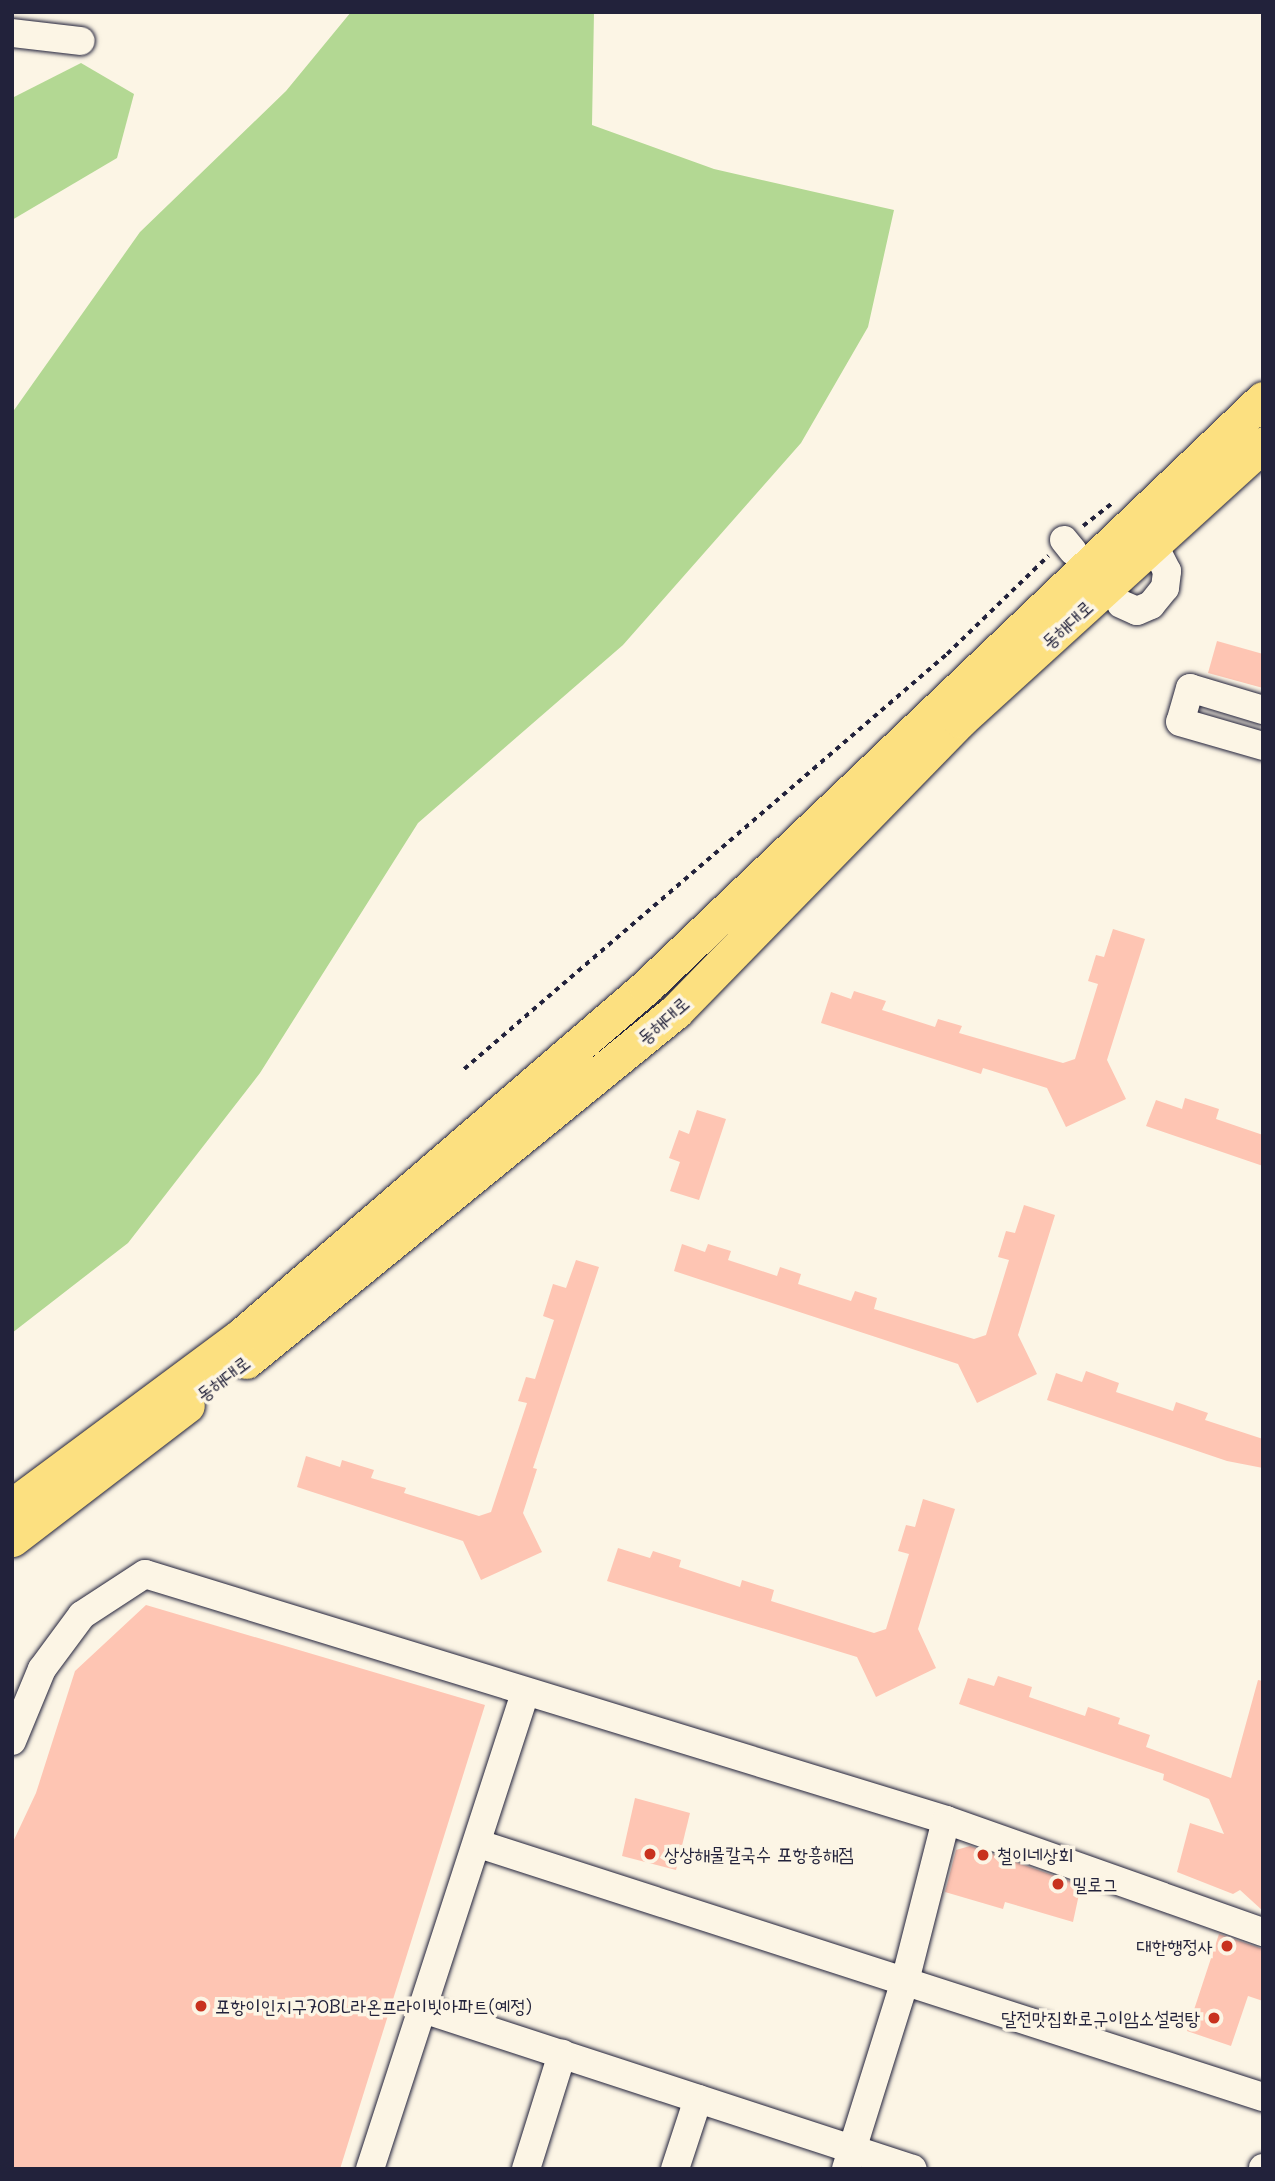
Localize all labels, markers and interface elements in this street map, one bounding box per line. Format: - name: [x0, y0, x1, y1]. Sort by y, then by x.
- street label: 동해대로: [1037, 595, 1097, 653]
- street label: 동해대로: [632, 991, 694, 1049]
- street label: 동해대로: [192, 1350, 254, 1406]
- place label: 상상해물칼국수 포항흥해점: [664, 1843, 854, 1865]
- place label: 철이네상회: [997, 1844, 1073, 1866]
- marker: 상상해물칼국수 포항흥해점: [642, 1846, 658, 1862]
- marker: 철이네상회: [975, 1847, 991, 1863]
- place label: 밀로그: [1072, 1873, 1118, 1895]
- marker: 밀로그: [1050, 1876, 1066, 1892]
- place label: 대한행정사: [1137, 1935, 1213, 1957]
- marker: 대한행정사: [1219, 1938, 1235, 1954]
- place label: 포항이인지구70BL라온프라이빗아파트(예정): [215, 1995, 532, 2017]
- marker: 포항이인지구70BL라온프라이빗아파트(예정): [193, 1998, 209, 2014]
- place label: 달전맛집화로구이암소설렁탕: [1001, 2007, 1200, 2029]
- marker: 달전맛집화로구이암소설렁탕: [1206, 2010, 1222, 2026]

